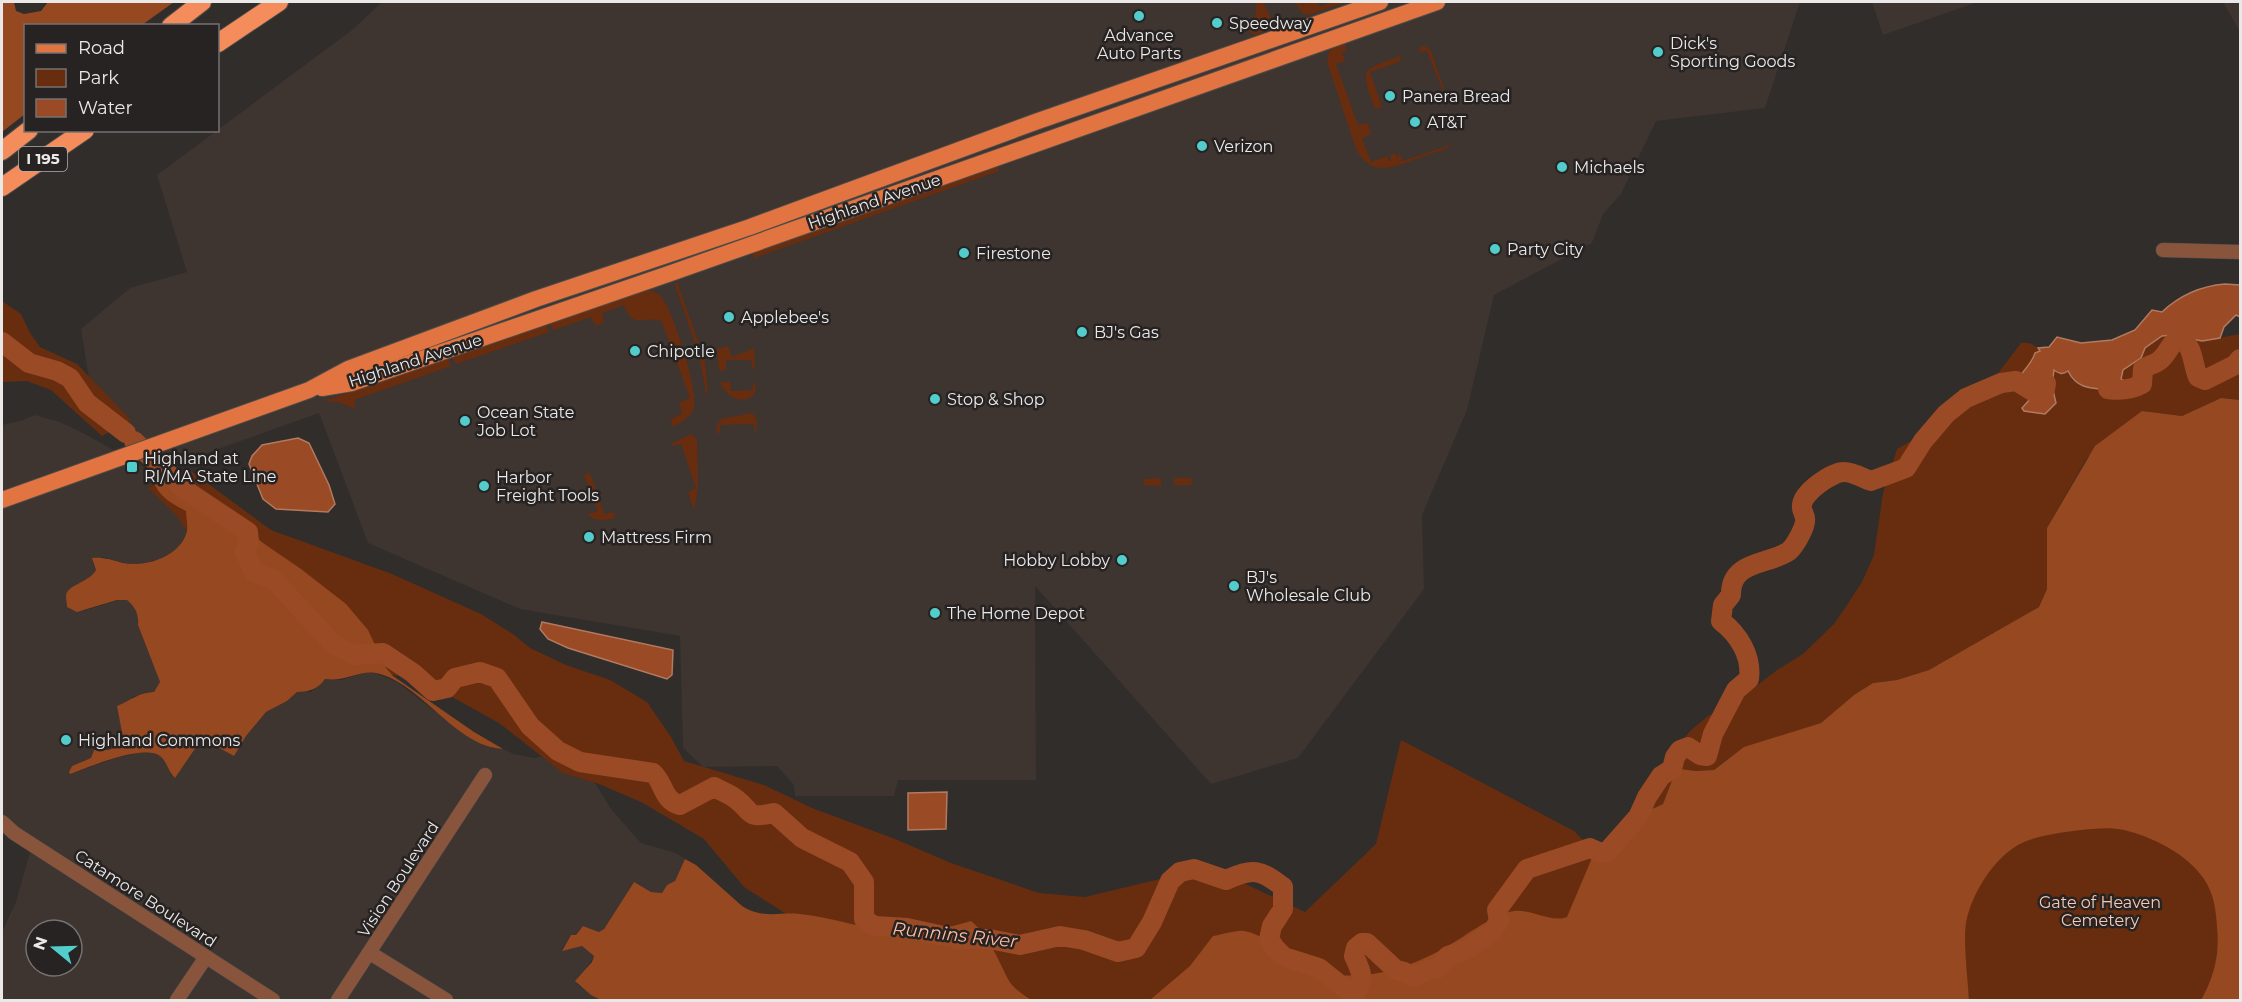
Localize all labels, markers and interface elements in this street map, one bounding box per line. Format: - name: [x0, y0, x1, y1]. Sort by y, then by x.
- marker: Advance Auto Parts: [1132, 9, 1146, 23]
- place label: Speedway: [1229, 14, 1312, 33]
- marker: Speedway: [1210, 16, 1224, 30]
- legend: [24, 24, 219, 132]
- place label: Advance Auto Parts: [1097, 26, 1181, 63]
- place label: Dick's Sporting Goods: [1670, 34, 1795, 71]
- text: Road: [78, 37, 125, 59]
- marker: Dick's Sporting Goods: [1651, 45, 1665, 59]
- text: Park: [78, 67, 119, 89]
- place label: Panera Bread: [1402, 87, 1511, 106]
- marker: Panera Bread: [1383, 89, 1397, 103]
- text: Water: [78, 97, 133, 119]
- place label: AT&T: [1427, 113, 1467, 132]
- marker: AT&T: [1408, 115, 1422, 129]
- place label: Verizon: [1214, 137, 1273, 156]
- marker: Verizon: [1195, 139, 1209, 153]
- road number: I 195: [19, 147, 67, 171]
- place label: Michaels: [1574, 158, 1645, 177]
- marker: Michaels: [1555, 160, 1569, 174]
- street label: Highland Avenue: [805, 170, 943, 233]
- place label: Party City: [1507, 240, 1584, 259]
- marker: Party City: [1488, 242, 1502, 256]
- place label: Firestone: [976, 244, 1051, 263]
- marker: Firestone: [957, 246, 971, 260]
- place label: Applebee's: [741, 308, 829, 327]
- marker: Applebee's: [722, 310, 736, 324]
- place label: BJ's Gas: [1094, 323, 1159, 342]
- marker: BJ's Gas: [1075, 325, 1089, 339]
- street label: Highland Avenue: [346, 330, 484, 391]
- place label: Chipotle: [647, 342, 715, 361]
- marker: Chipotle: [628, 344, 642, 358]
- place label: Stop & Shop: [947, 390, 1045, 409]
- marker: Stop & Shop: [928, 392, 942, 406]
- place label: Ocean State Job Lot: [476, 403, 574, 440]
- marker: Ocean State Job Lot: [458, 414, 472, 428]
- place label: Highland at RI/MA State Line: [144, 449, 276, 486]
- marker: Highland at RI/MA State Line: [125, 460, 139, 474]
- place label: Harbor Freight Tools: [496, 468, 599, 505]
- marker: Harbor Freight Tools: [477, 479, 491, 493]
- place label: Mattress Firm: [601, 528, 712, 547]
- marker: Mattress Firm: [582, 530, 596, 544]
- place label: Hobby Lobby: [1003, 551, 1110, 570]
- marker: Hobby Lobby: [1115, 553, 1129, 567]
- place label: BJ's Wholesale Club: [1246, 568, 1371, 605]
- marker: BJ's Wholesale Club: [1227, 579, 1241, 593]
- place label: The Home Depot: [947, 604, 1085, 623]
- marker: The Home Depot: [928, 606, 942, 620]
- place label: Highland Commons: [78, 731, 241, 750]
- marker: Highland Commons: [59, 733, 73, 747]
- street label: Vision Boulevard: [354, 818, 443, 941]
- street label: Catamore Boulevard: [71, 846, 220, 951]
- park label: Gate of Heaven Cemetery: [2039, 893, 2161, 930]
- north arrow: [24, 918, 84, 978]
- water label: Runnins River: [891, 918, 1019, 953]
- text: N: [29, 934, 51, 952]

